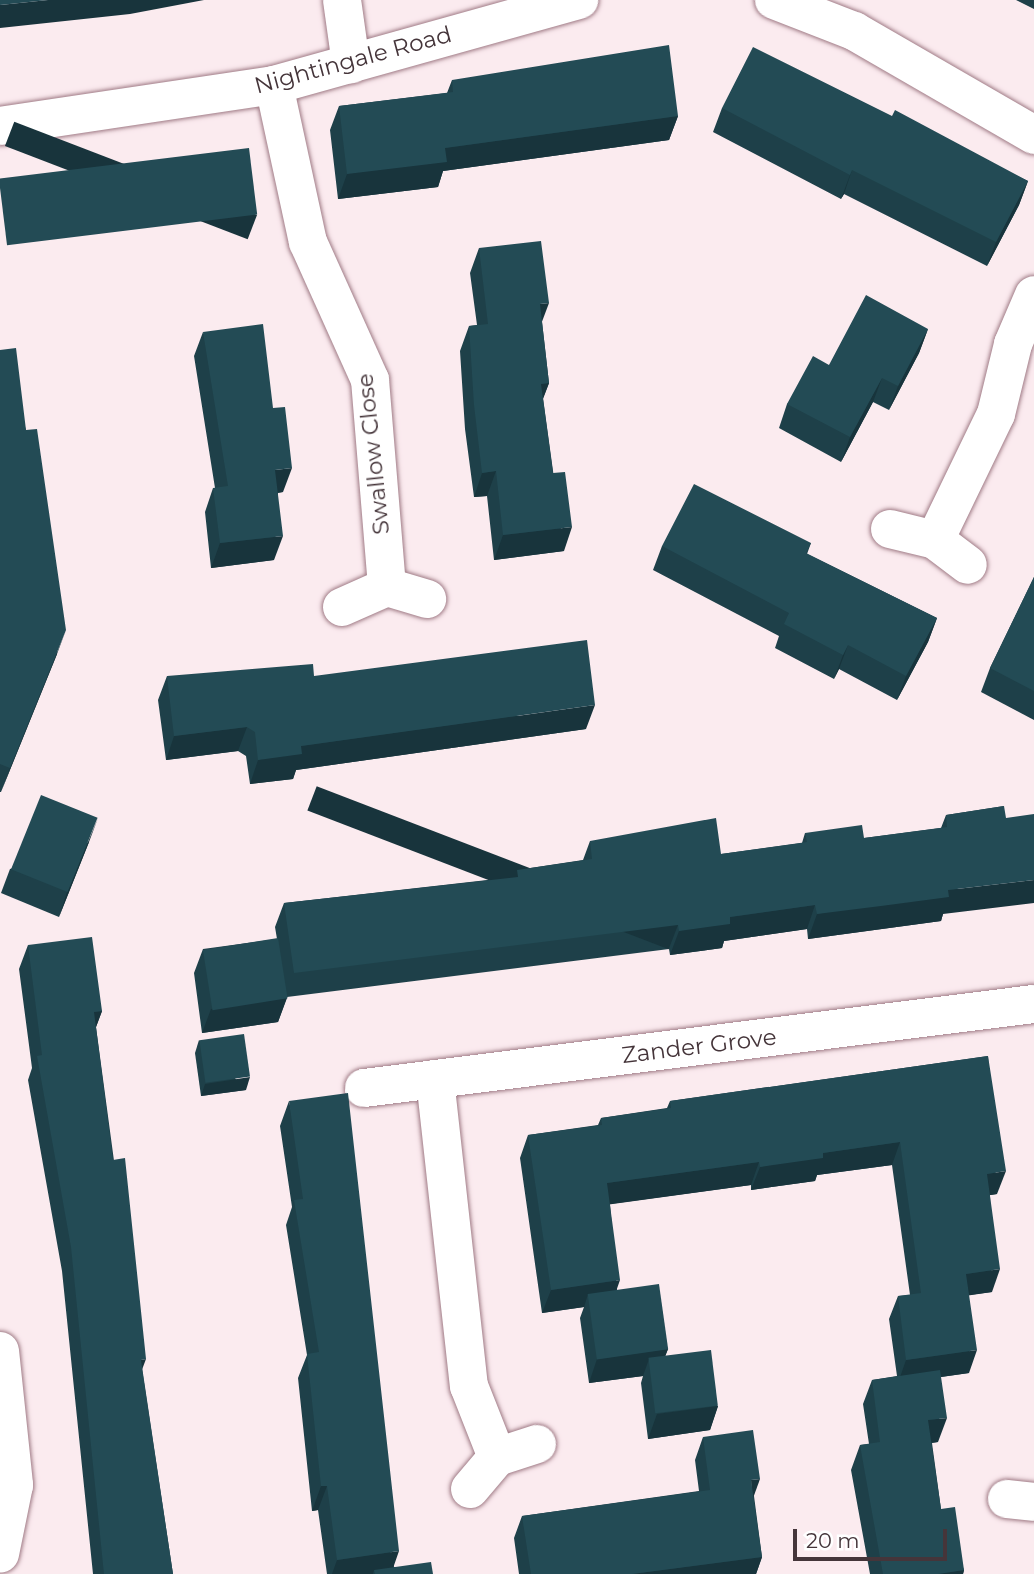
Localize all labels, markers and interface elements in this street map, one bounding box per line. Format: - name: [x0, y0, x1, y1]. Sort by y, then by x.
- street label: Nightingale Road: [251, 20, 455, 100]
- street label: Swallow Close: [351, 372, 395, 536]
- street label: Zander Grove: [620, 1023, 778, 1069]
- scale bar: [796, 1514, 950, 1558]
- text: 20 m: [806, 1528, 860, 1553]

